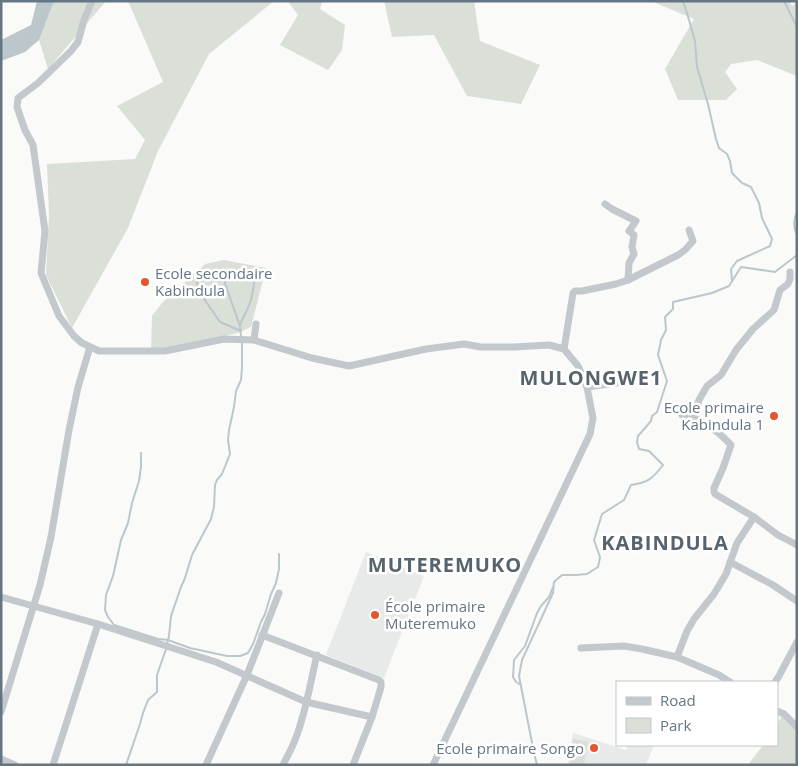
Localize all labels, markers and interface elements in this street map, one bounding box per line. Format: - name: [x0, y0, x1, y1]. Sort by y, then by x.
- place label: Ecole secondaire Kabindula: [155, 263, 272, 300]
- marker: Ecole secondaire Kabindula: [139, 276, 151, 288]
- district label: MULONGWE1: [520, 364, 662, 391]
- place label: Ecole primaire Kabindula 1: [664, 397, 764, 434]
- marker: Ecole primaire Kabindula 1: [768, 410, 780, 422]
- district label: KABINDULA: [601, 529, 729, 556]
- district label: MUTEREMUKO: [368, 551, 522, 578]
- place label: École primaire Muteremuko: [385, 596, 485, 633]
- marker: École primaire Muteremuko: [369, 609, 381, 621]
- legend: [616, 681, 778, 746]
- text: Road: [660, 690, 696, 710]
- text: Park: [660, 715, 691, 735]
- place label: Ecole primaire Songo: [436, 738, 584, 758]
- marker: Ecole primaire Songo: [588, 742, 600, 754]

